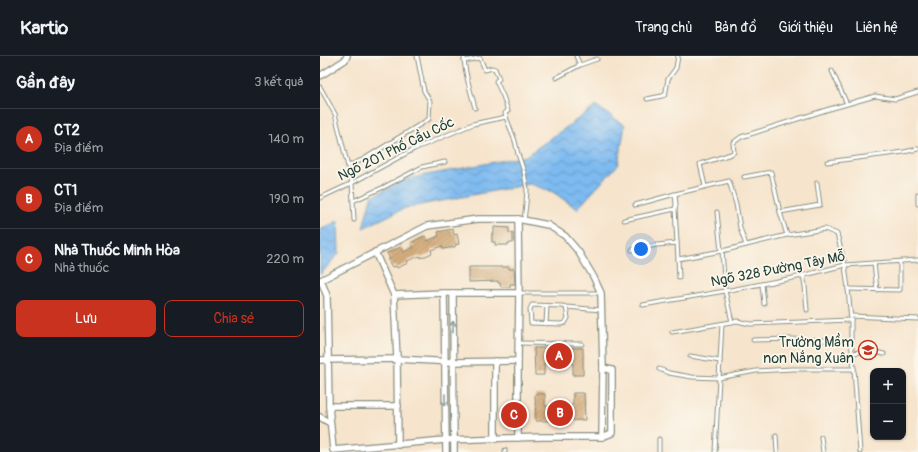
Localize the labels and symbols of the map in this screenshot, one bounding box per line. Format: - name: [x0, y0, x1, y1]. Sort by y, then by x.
- street label: Ngõ 201 Phố Cầu Cốc: [334, 112, 457, 185]
- your location: [631, 239, 651, 259]
- street label: Ngõ 328 Đường Tây Mỗ: [709, 247, 847, 290]
- one-way arrow: [449, 321, 457, 334]
- place label: Trường Mầm non Nắng Xuân: [763, 332, 854, 367]
- school or university icon: Trường Mầm non Nắng Xuân: [857, 339, 879, 361]
- pin: A: [546, 341, 572, 371]
- one-way arrow: [441, 393, 449, 406]
- pin: B: [547, 398, 573, 428]
- pin: C: [501, 400, 527, 430]

